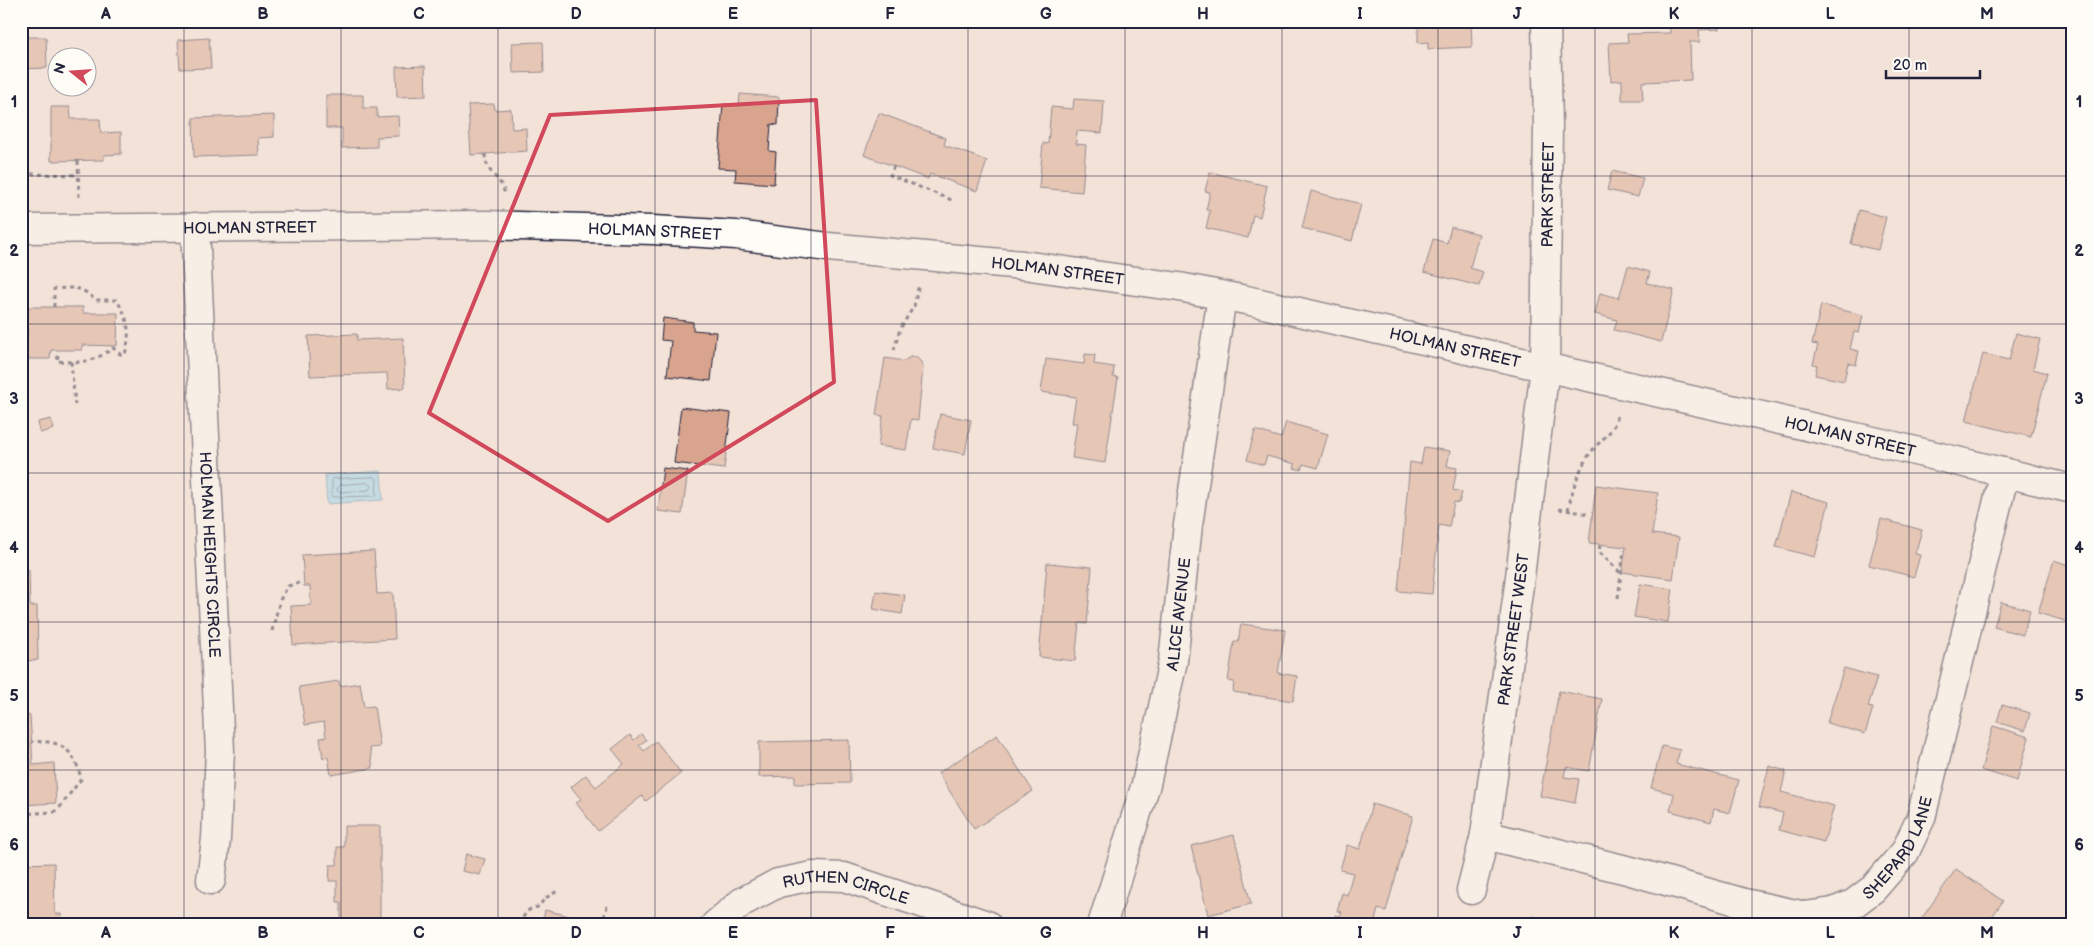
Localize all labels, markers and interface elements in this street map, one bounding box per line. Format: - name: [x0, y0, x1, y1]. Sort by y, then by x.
- text: A: [100, 5, 111, 24]
- text: B: [257, 5, 269, 24]
- text: C: [413, 5, 425, 24]
- text: D: [570, 5, 582, 24]
- text: E: [728, 5, 738, 24]
- text: F: [885, 5, 895, 24]
- text: G: [1040, 5, 1052, 24]
- text: H: [1197, 5, 1209, 24]
- text: I: [1357, 5, 1363, 24]
- text: J: [1513, 5, 1522, 24]
- text: K: [1669, 5, 1680, 24]
- text: L: [1825, 5, 1835, 24]
- text: M: [1980, 5, 1994, 24]
- north arrow: [48, 48, 98, 98]
- scale bar: [1886, 48, 1979, 80]
- text: 20 m: [1893, 56, 1927, 75]
- text: N: [50, 61, 70, 76]
- text: 1: [11, 93, 17, 112]
- text: 1: [2076, 93, 2082, 112]
- street label: PARK STREET: [1538, 141, 1559, 248]
- street label: HOLMAN STREET: [183, 218, 317, 239]
- street label: HOLMAN STREET: [588, 220, 723, 245]
- text: 2: [9, 242, 19, 261]
- text: 2: [2074, 242, 2084, 261]
- street label: HOLMAN STREET: [990, 254, 1126, 290]
- street label: HOLMAN STREET: [1387, 325, 1523, 373]
- text: 3: [9, 390, 19, 409]
- text: 3: [2074, 390, 2084, 409]
- street label: HOLMAN STREET: [1783, 413, 1918, 462]
- street label: HOLMAN HEIGHTS CIRCLE: [195, 451, 224, 658]
- text: 4: [9, 539, 19, 558]
- text: 4: [2074, 539, 2084, 558]
- street label: PARK STREET WEST: [1495, 552, 1534, 707]
- street label: ALICE AVENUE: [1163, 557, 1195, 672]
- text: 5: [9, 687, 19, 706]
- text: 5: [2074, 687, 2084, 706]
- street label: SHEPARD LANE: [1860, 794, 1937, 904]
- text: 6: [9, 836, 19, 855]
- text: 6: [2074, 836, 2084, 855]
- street label: RUTHEN CIRCLE: [781, 868, 911, 909]
- text: A: [100, 924, 111, 943]
- text: B: [257, 924, 269, 943]
- text: C: [413, 924, 425, 943]
- text: D: [570, 924, 582, 943]
- text: E: [728, 924, 738, 943]
- text: F: [885, 924, 895, 943]
- text: G: [1040, 924, 1052, 943]
- text: H: [1197, 924, 1209, 943]
- text: I: [1357, 924, 1363, 943]
- text: J: [1513, 924, 1522, 943]
- text: K: [1669, 924, 1680, 943]
- text: L: [1825, 924, 1835, 943]
- text: M: [1980, 924, 1994, 943]

